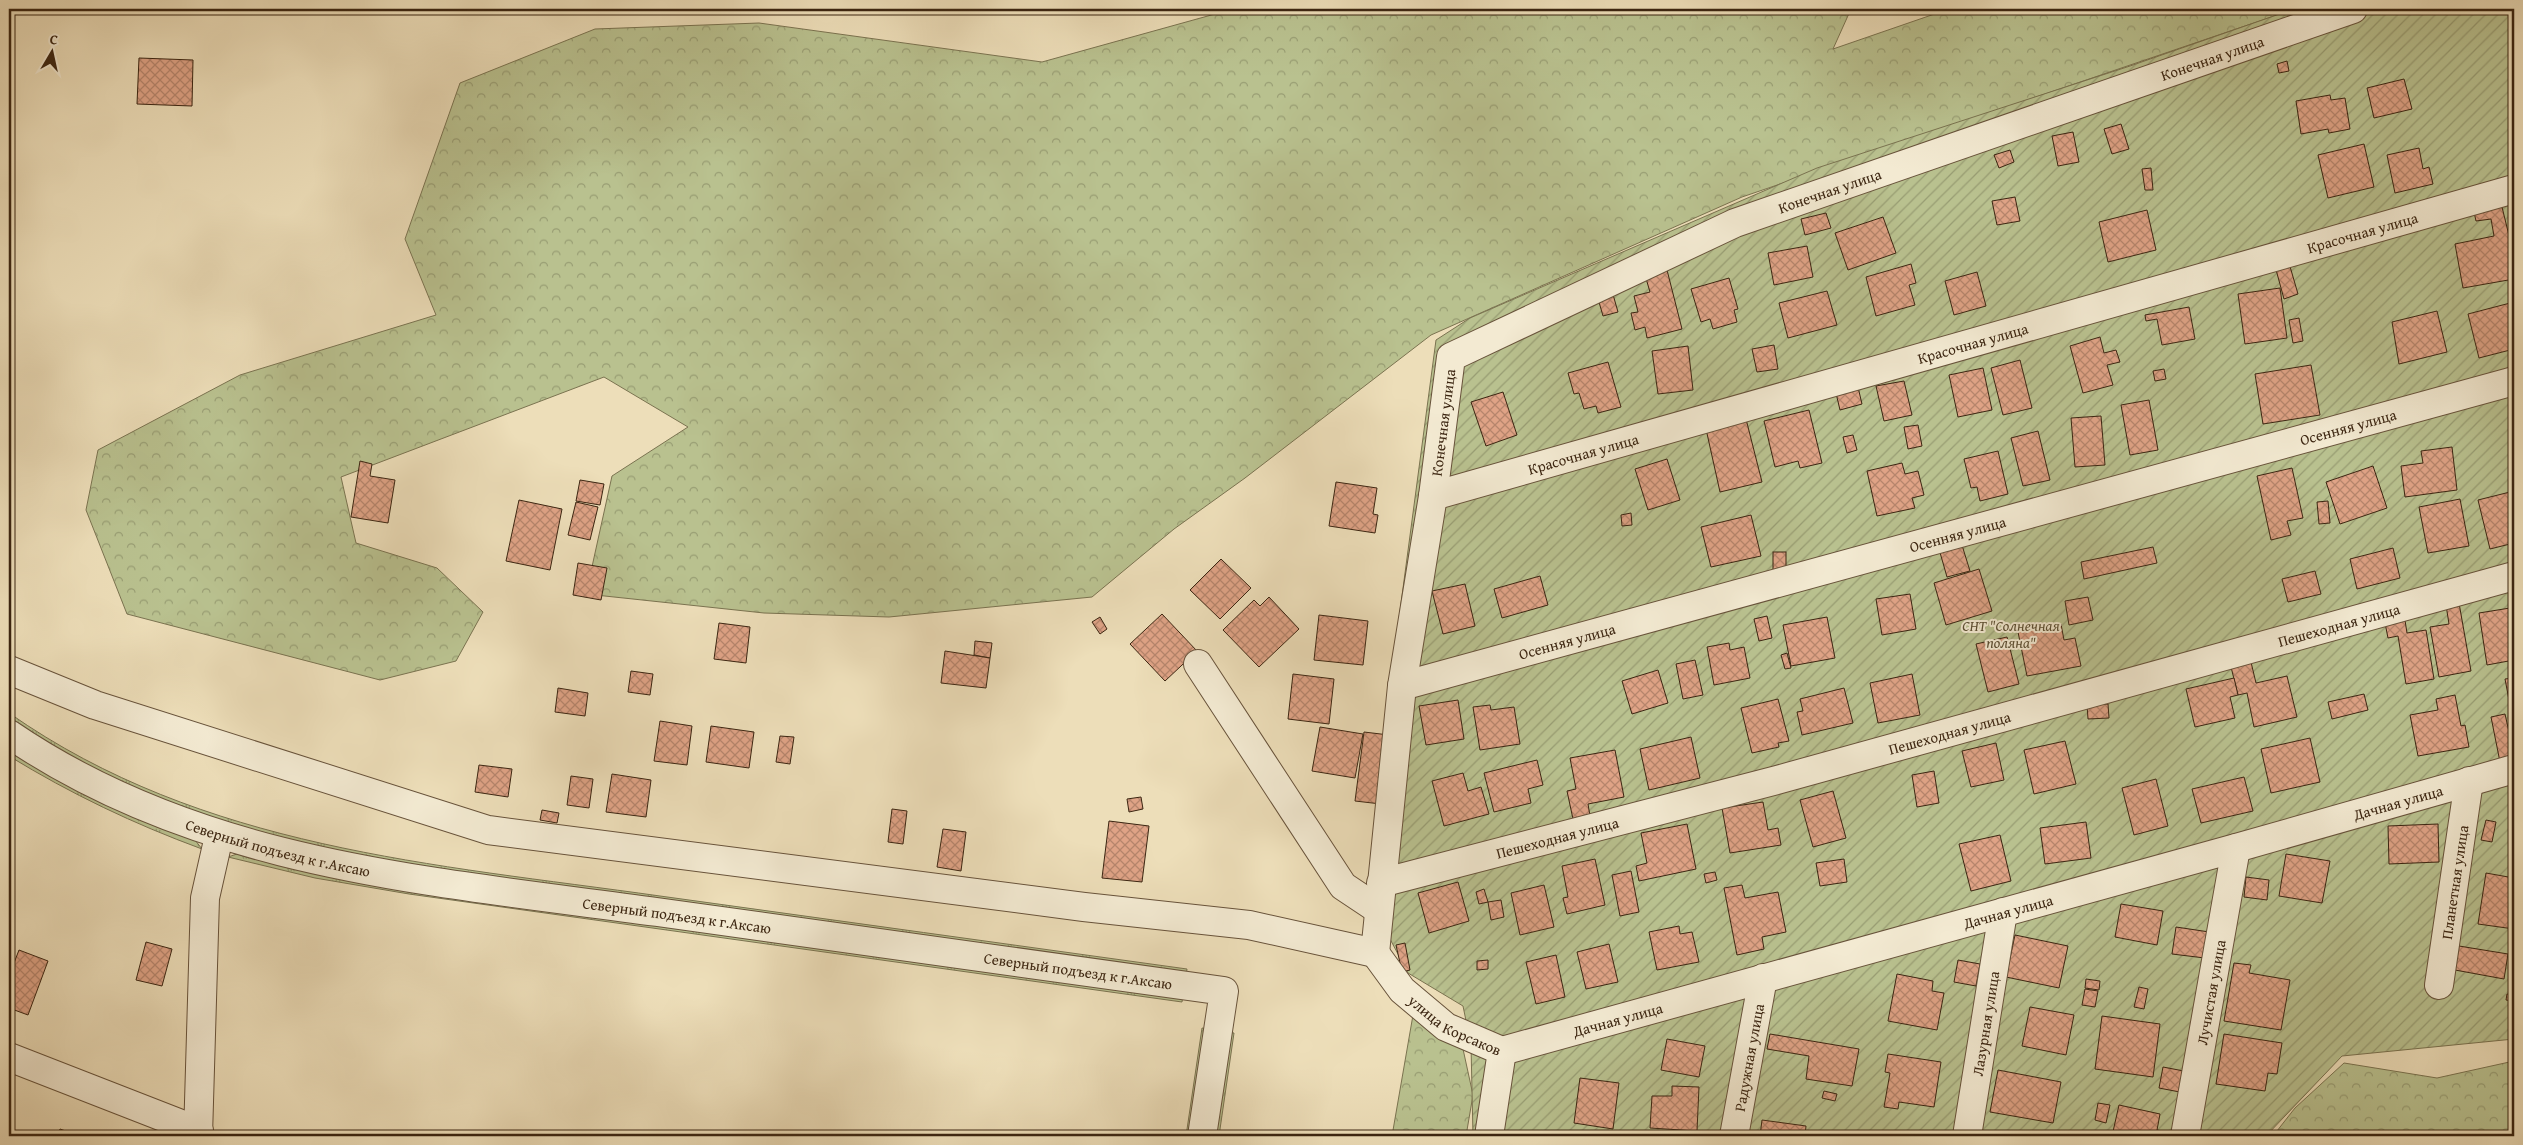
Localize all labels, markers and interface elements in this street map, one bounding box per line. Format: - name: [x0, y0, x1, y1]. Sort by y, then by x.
- north arrow: [28, 28, 78, 78]
- text: С: [49, 29, 60, 50]
- street label: Конечная улица: [2158, 30, 2267, 85]
- street label: Конечная улица: [1775, 162, 1885, 218]
- street label: Красочная улица: [2304, 206, 2421, 258]
- street label: Красочная улица: [1915, 317, 2031, 368]
- street label: Конечная улица: [1425, 367, 1460, 477]
- street label: Осенняя улица: [2297, 403, 2400, 450]
- street label: Красочная улица: [1525, 427, 1642, 479]
- street label: Осенняя улица: [1907, 510, 2009, 557]
- street label: Пешеходная улица: [2275, 597, 2403, 651]
- park label: СНТ "Солнечная поляна": [1962, 615, 2061, 653]
- street label: Осенняя улица: [1516, 617, 1618, 664]
- street label: Пешеходная улица: [1886, 705, 2014, 759]
- street label: Дачная улица: [2350, 779, 2446, 825]
- street label: Пешеходная улица: [1494, 811, 1622, 863]
- street label: Северный подъезд к г.Аксаю: [183, 813, 372, 881]
- street label: Планетная улица: [2435, 823, 2473, 941]
- street label: Дачная улица: [1960, 888, 2056, 934]
- street label: Северный подъезд к г.Аксаю: [581, 892, 773, 938]
- street label: Лучистая улица: [2191, 937, 2230, 1047]
- street label: Северный подъезд к г.Аксаю: [983, 947, 1174, 994]
- street label: Лазурная улица: [1966, 968, 2004, 1078]
- street label: улица Корсаков: [1403, 989, 1505, 1060]
- street label: Дачная улица: [1570, 996, 1666, 1042]
- street label: Радужная улица: [1728, 1001, 1769, 1113]

